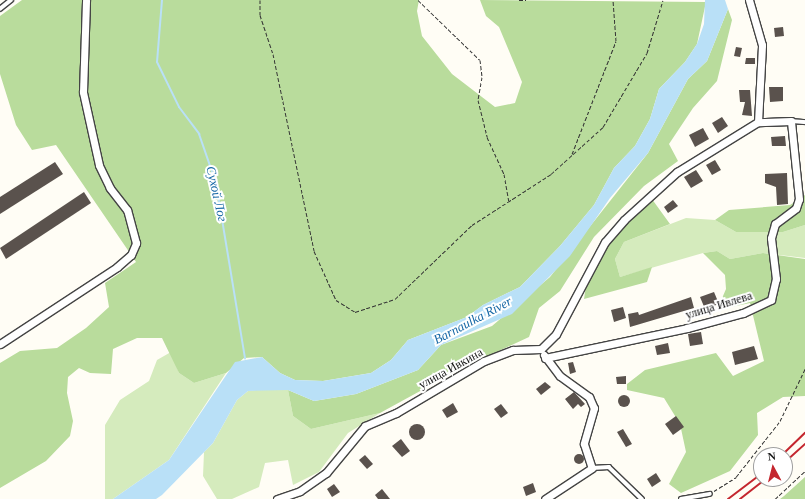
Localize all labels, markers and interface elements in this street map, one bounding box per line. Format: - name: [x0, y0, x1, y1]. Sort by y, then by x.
- water label: Сухой Лог: [202, 165, 230, 223]
- street label: улица Ивлева: [684, 289, 754, 323]
- water label: Barnaulka River: [431, 294, 515, 348]
- street label: улица Ивкина: [416, 346, 486, 392]
- north arrow: [753, 447, 793, 487]
- text: N: [767, 450, 776, 463]

